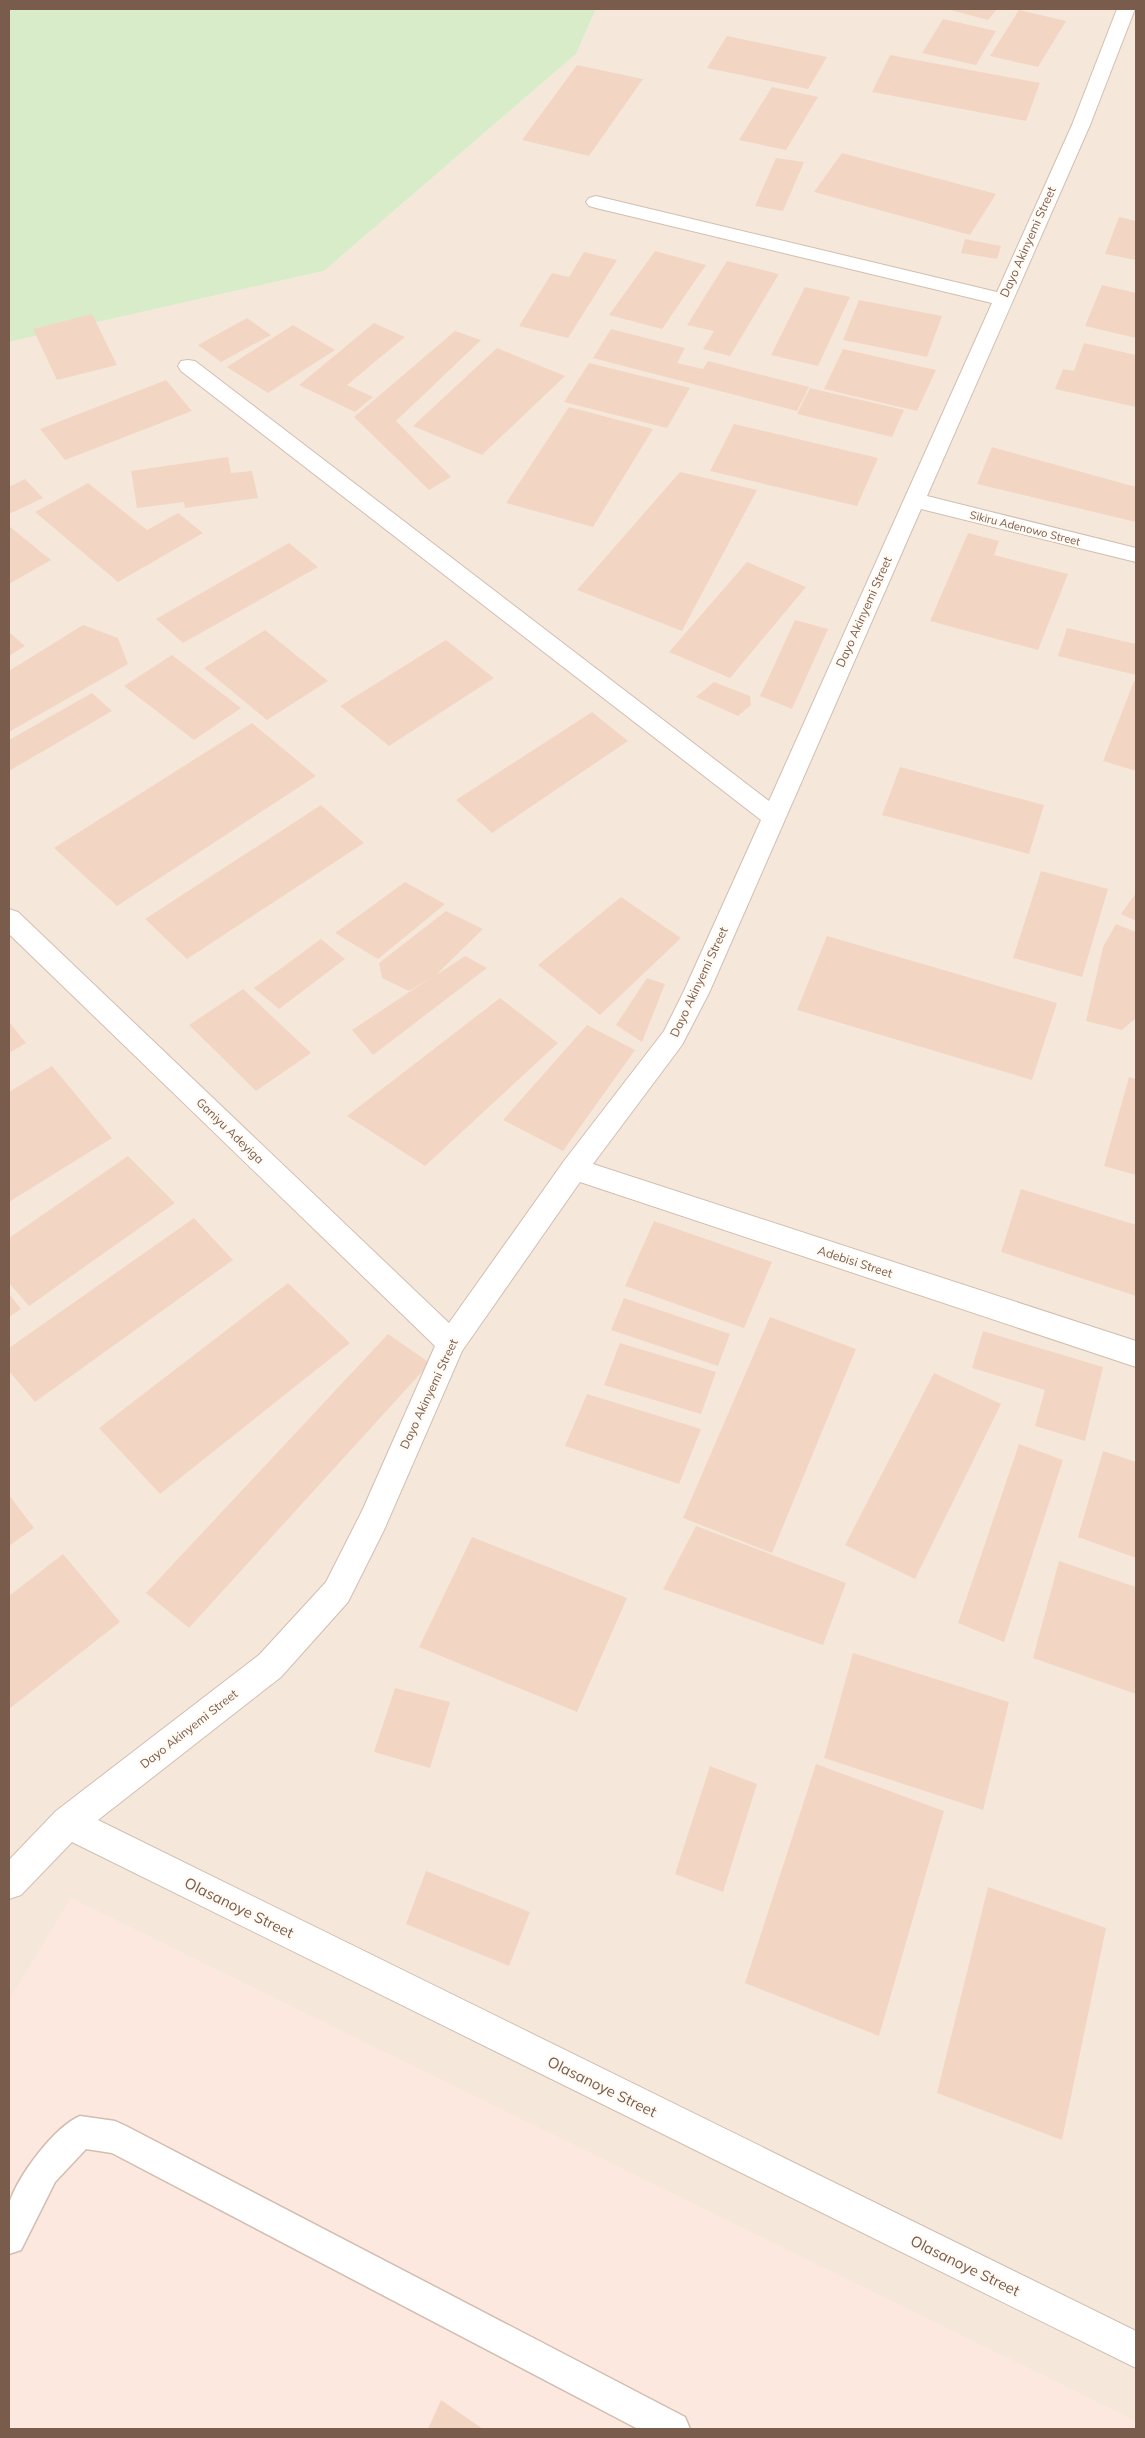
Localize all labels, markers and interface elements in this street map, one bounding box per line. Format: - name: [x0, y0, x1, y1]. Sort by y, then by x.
- street label: Dayo Akinyemi Street: [996, 184, 1059, 300]
- street label: Sikiru Adenowo Street: [968, 508, 1082, 549]
- street label: Dayo Akinyemi Street: [832, 554, 895, 670]
- street label: Dayo Akinyemi Street: [666, 924, 731, 1039]
- street label: Ganiyu Adeyiga: [193, 1095, 267, 1167]
- street label: Adebisi Street: [816, 1242, 894, 1281]
- street label: Dayo Akinyemi Street: [396, 1336, 461, 1451]
- street label: Dayo Akinyemi Street: [137, 1686, 240, 1771]
- street label: Olasanoye Street: [181, 1873, 297, 1942]
- street label: Olasanoye Street: [544, 2052, 660, 2121]
- street label: Olasanoye Street: [907, 2231, 1023, 2300]

